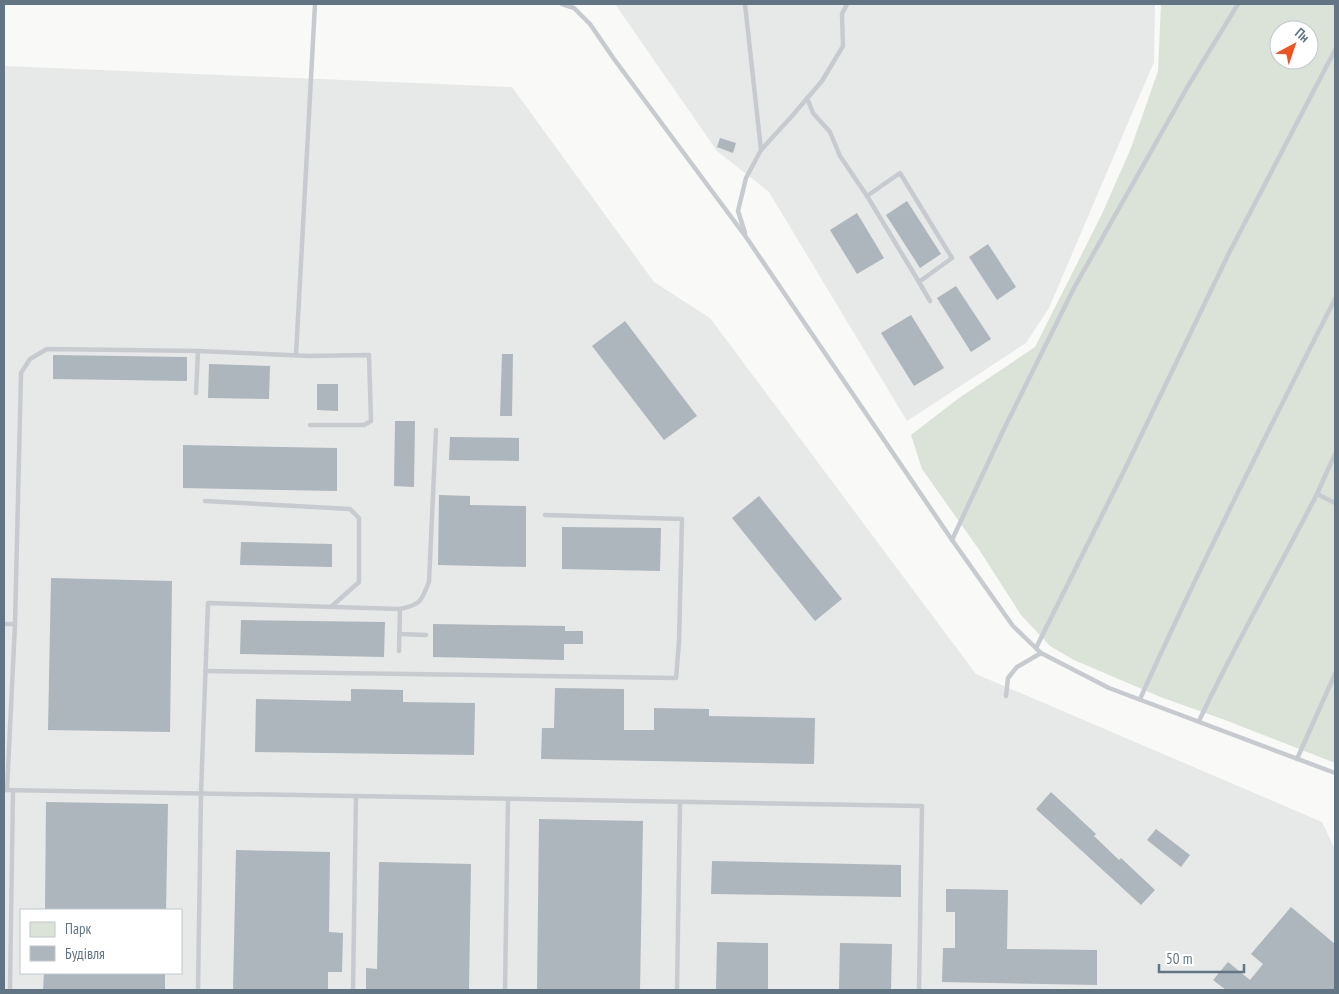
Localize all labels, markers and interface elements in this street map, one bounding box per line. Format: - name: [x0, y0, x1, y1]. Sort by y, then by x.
- north arrow: [1269, 20, 1319, 70]
- text: Пн: [1291, 24, 1313, 46]
- legend: [20, 909, 182, 974]
- text: Парк: [65, 919, 91, 938]
- scale bar: [1159, 942, 1244, 974]
- text: Будівля: [65, 944, 105, 963]
- text: 50 m: [1166, 949, 1192, 968]

